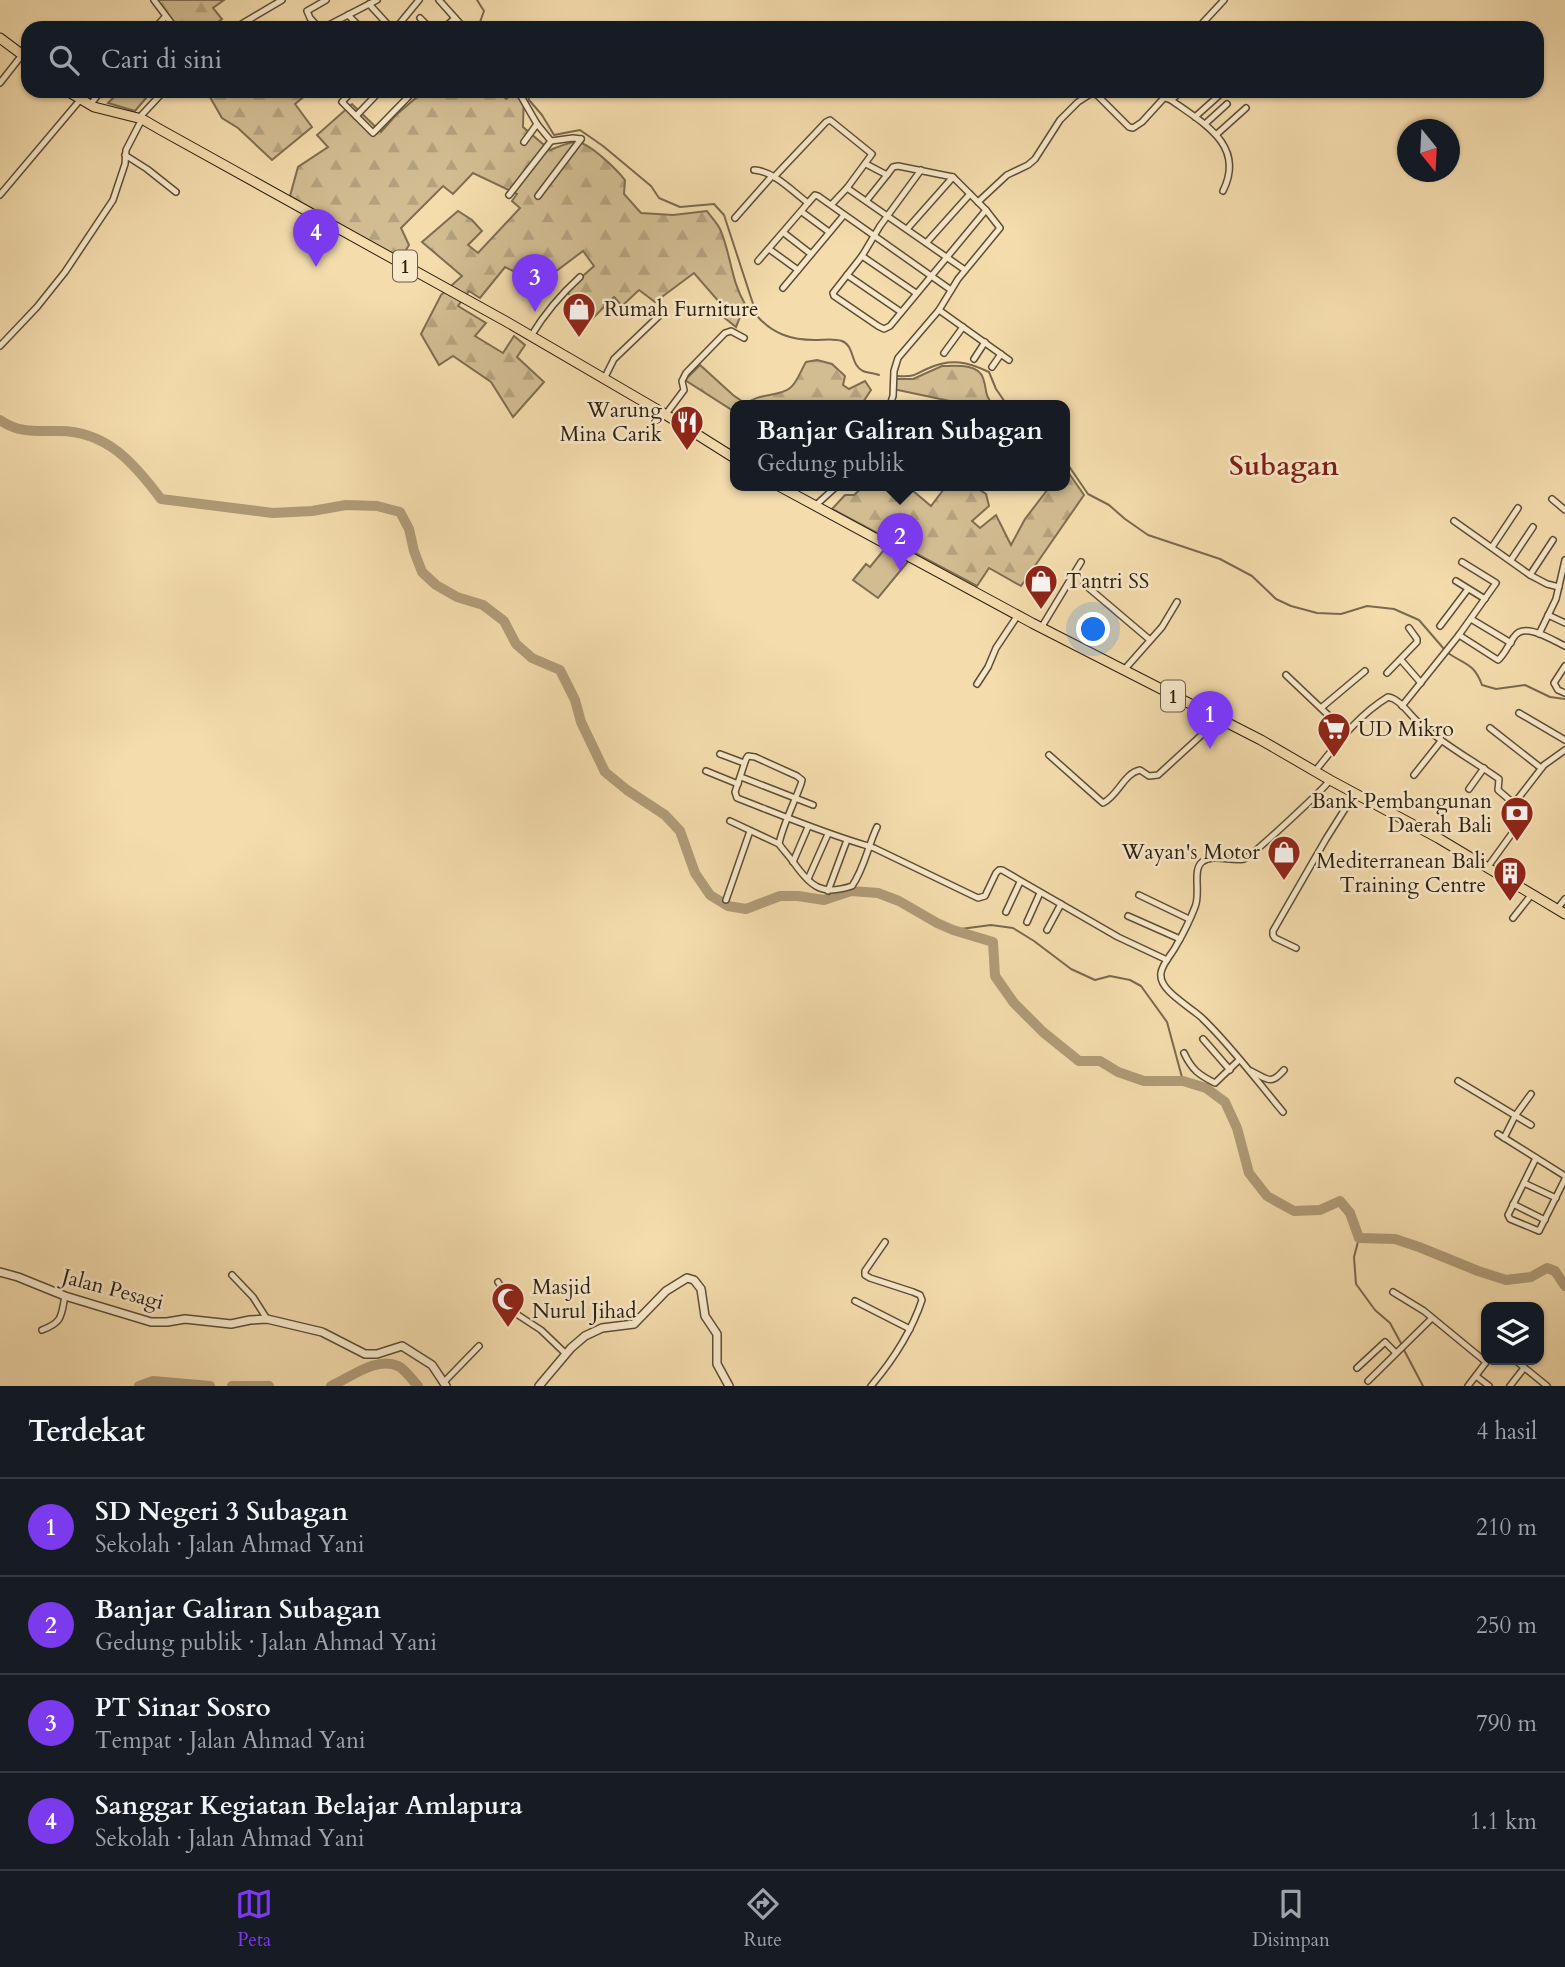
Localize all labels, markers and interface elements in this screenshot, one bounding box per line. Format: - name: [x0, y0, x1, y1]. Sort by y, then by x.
- search box: [21, 21, 1544, 98]
- icon: search: [45, 41, 83, 79]
- text: Cari di sini: [101, 42, 222, 77]
- north arrow: [1397, 119, 1460, 182]
- pin: 4: [293, 209, 339, 267]
- road number: 1: [393, 250, 417, 282]
- pin: 3: [512, 254, 558, 312]
- shop icon: Rumah Furniture: [560, 290, 598, 339]
- place label: Rumah Furniture: [604, 295, 758, 324]
- place label: Warung Mina Carik: [560, 396, 663, 449]
- popup: [730, 400, 1070, 491]
- restaurant icon: Warung Mina Carik: [668, 403, 706, 452]
- text: Banjar Galiran Subagan: [757, 413, 1043, 448]
- district label: Subagan: [1229, 447, 1339, 485]
- text: Gedung publik: [757, 448, 904, 479]
- pin: 2: [877, 513, 923, 571]
- shop icon: Tantri SS: [1022, 562, 1060, 611]
- place label: Tantri SS: [1066, 567, 1149, 596]
- your location: [1076, 612, 1110, 646]
- road number: 1: [1161, 680, 1185, 712]
- pin: 1: [1187, 691, 1233, 749]
- supermarket icon: UD Mikro: [1315, 710, 1353, 759]
- place label: UD Mikro: [1358, 715, 1454, 744]
- place label: Bank Pembangunan Daerah Bali: [1312, 787, 1492, 840]
- bank icon: Bank Pembangunan Daerah Bali: [1498, 794, 1536, 843]
- shop icon: Wayan's Motor: [1265, 833, 1303, 882]
- place label: Wayan's Motor: [1120, 838, 1260, 867]
- place label: Mediterranean Bali Training Centre: [1316, 847, 1486, 900]
- building icon: Mediterranean Bali Training Centre: [1491, 854, 1529, 903]
- street label: Jalan Pesagi: [56, 1261, 167, 1317]
- place label: Masjid Nurul Jihad: [532, 1273, 636, 1326]
- mosque icon: Masjid Nurul Jihad: [489, 1280, 527, 1329]
- map controls: [1481, 1302, 1544, 1365]
- button: layers: [1481, 1302, 1544, 1365]
- text: Terdekat: [28, 1411, 145, 1452]
- text: 4 hasil: [1476, 1416, 1537, 1447]
- text: SD Negeri 3 Subagan: [95, 1494, 348, 1529]
- text: 1: [45, 1512, 57, 1543]
- text: 210 m: [1476, 1512, 1537, 1543]
- text: Sekolah · Jalan Ahmad Yani: [95, 1529, 365, 1560]
- text: Banjar Galiran Subagan: [95, 1592, 381, 1627]
- text: 2: [45, 1610, 57, 1641]
- text: 250 m: [1476, 1610, 1537, 1641]
- text: Gedung publik · Jalan Ahmad Yani: [95, 1627, 437, 1658]
- text: PT Sinar Sosro: [95, 1690, 271, 1725]
- text: 3: [45, 1708, 57, 1739]
- text: 790 m: [1476, 1708, 1537, 1739]
- text: Tempat · Jalan Ahmad Yani: [95, 1725, 366, 1756]
- text: Sanggar Kegiatan Belajar Amlapura: [95, 1788, 523, 1823]
- text: 4: [45, 1806, 57, 1837]
- text: 1.1 km: [1470, 1806, 1537, 1837]
- text: Sekolah · Jalan Ahmad Yani: [95, 1823, 365, 1854]
- tab: Peta: [235, 1885, 273, 1953]
- tab: Rute: [744, 1885, 782, 1953]
- tab: Disimpan: [1252, 1885, 1330, 1953]

